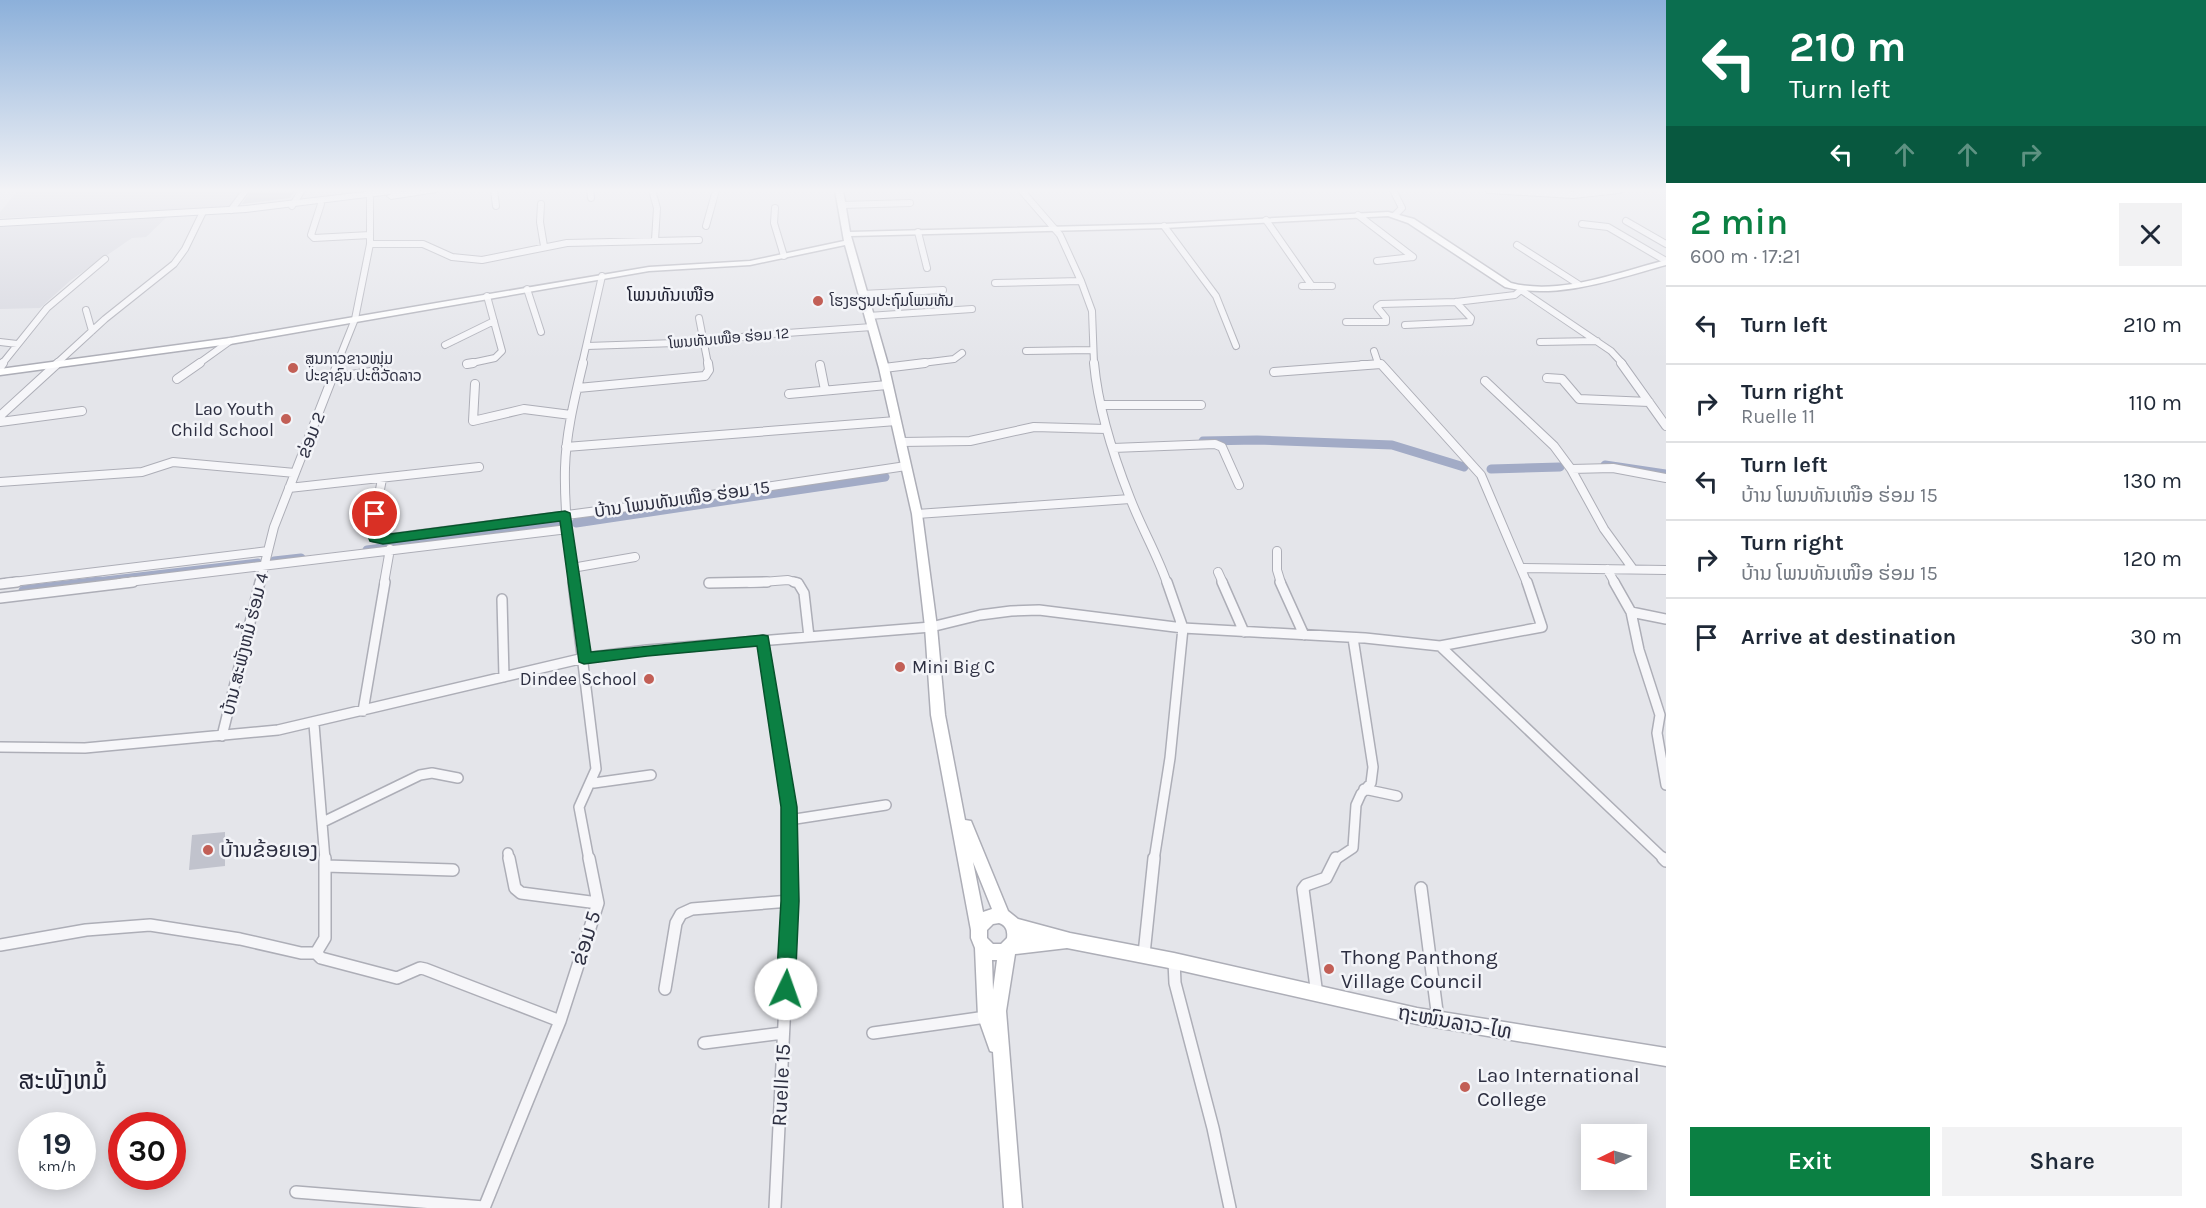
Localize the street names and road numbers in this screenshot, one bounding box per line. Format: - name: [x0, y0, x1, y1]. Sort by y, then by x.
- street label: ໂພນທັນເໜືອ ຮ່ອມ 12: [667, 324, 790, 352]
- street label: ຂ່ອມ 2: [292, 409, 330, 461]
- street label: ບ້ານ ໂພນທັນເໜືອ ຮ່ອມ 15: [593, 476, 771, 522]
- street label: ບ້ານ ສະພັງຫມໍ້ ຮ່ອມ 4: [214, 570, 273, 718]
- street label: ຂ່ອມ 5: [566, 908, 606, 968]
- street label: ຖະໜົນລາວ-ໄທ: [1396, 1000, 1514, 1044]
- street label: Ruelle 15: [767, 1043, 795, 1127]

